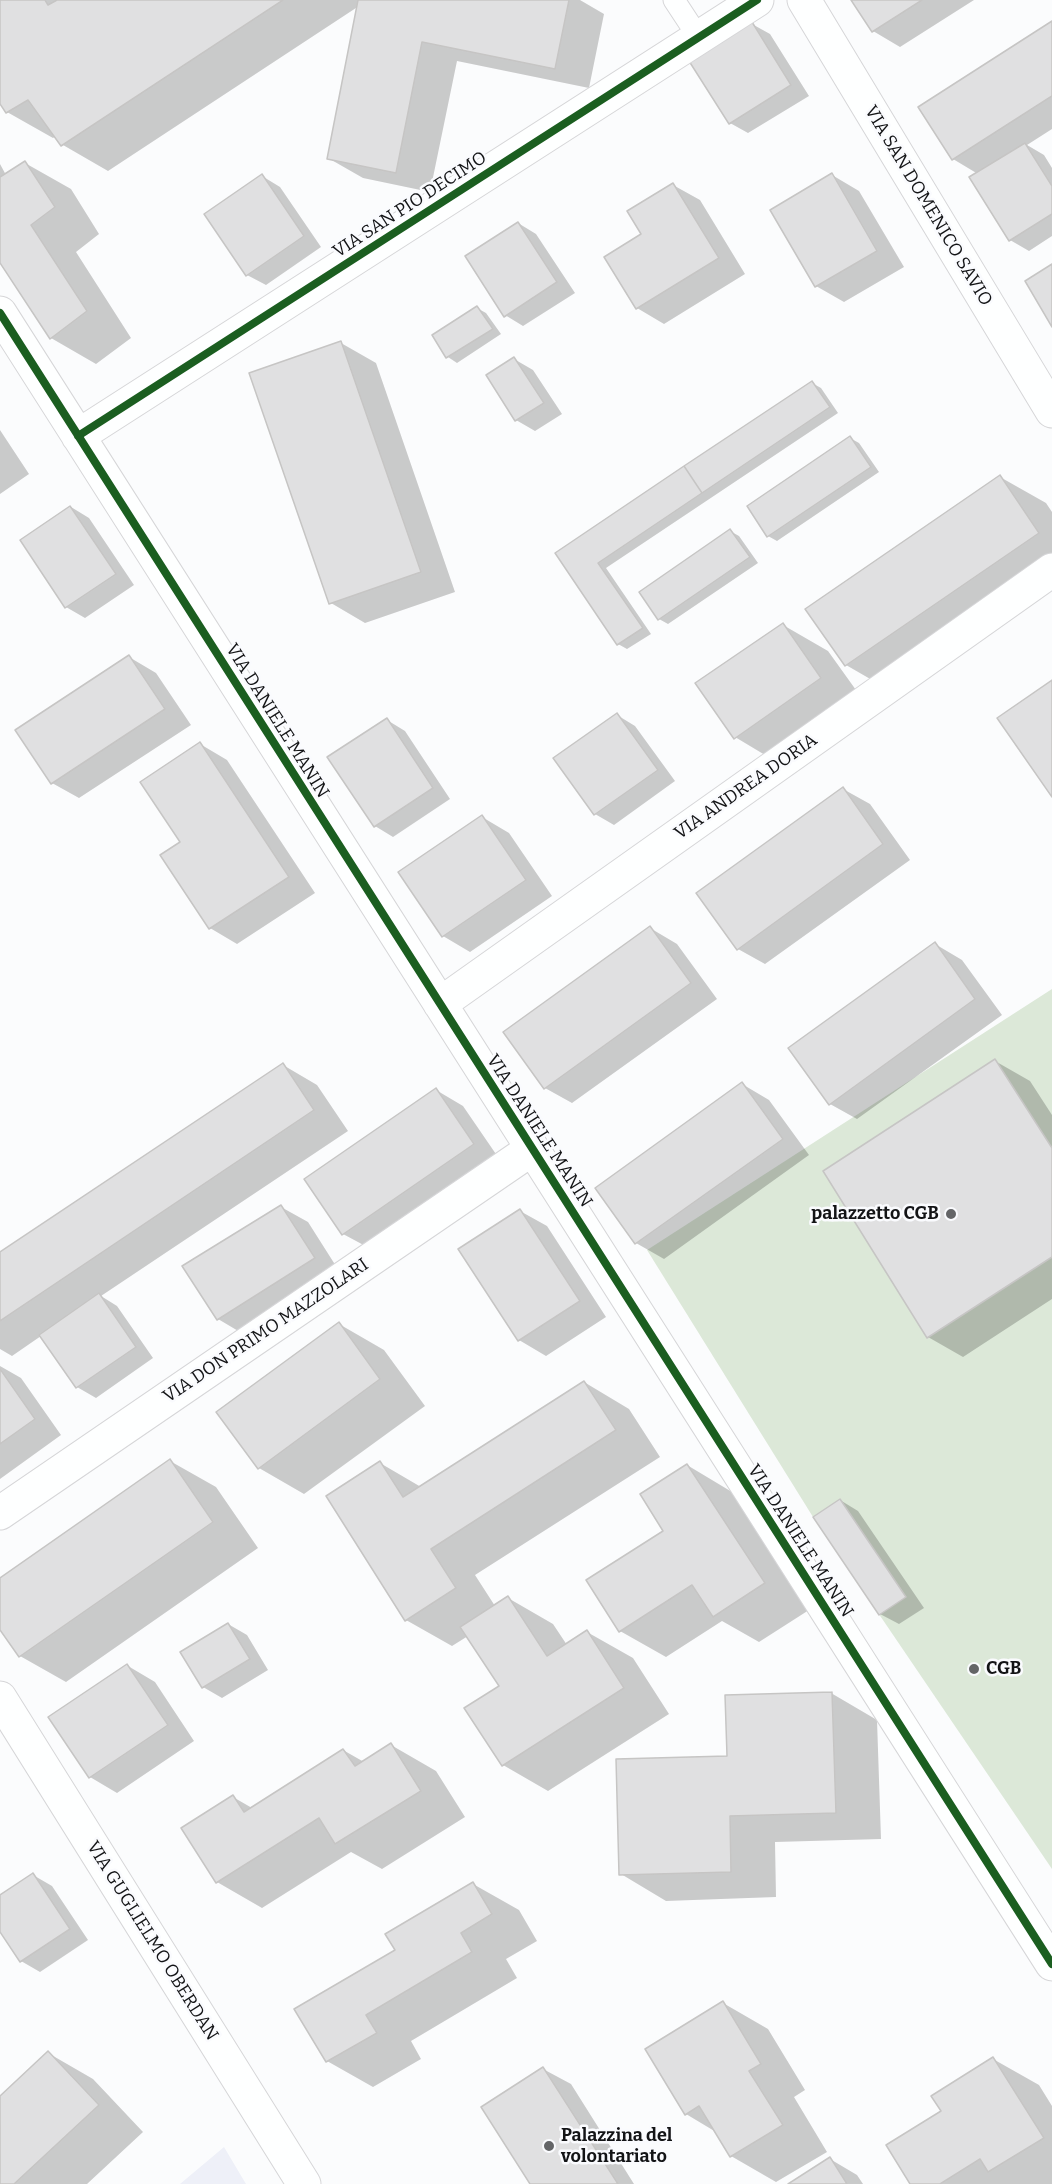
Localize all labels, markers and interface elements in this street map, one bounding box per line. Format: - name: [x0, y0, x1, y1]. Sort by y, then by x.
- street label: VIA SAN DOMENICO SAVIO: [860, 102, 996, 310]
- street label: VIA SAN PIO DECIMO: [329, 147, 491, 263]
- street label: VIA DANIELE MANIN: [221, 640, 333, 802]
- street label: VIA ANDREA DORIA: [670, 730, 822, 844]
- street label: VIA DANIELE MANIN: [481, 1051, 597, 1211]
- place label: palazzetto CGB: [811, 1203, 939, 1225]
- marker: palazzetto CGB: [944, 1207, 958, 1221]
- street label: VIA DON PRIMO MAZZOLARI: [159, 1254, 373, 1408]
- street label: VIA DANIELE MANIN: [742, 1461, 858, 1621]
- place label: CGB: [986, 1658, 1021, 1680]
- marker: CGB: [967, 1662, 981, 1676]
- street label: VIA GUGLIELMO OBERDAN: [82, 1837, 222, 2045]
- place label: Palazzina del volontariato: [561, 2125, 672, 2168]
- marker: Palazzina del volontariato: [542, 2139, 556, 2153]

